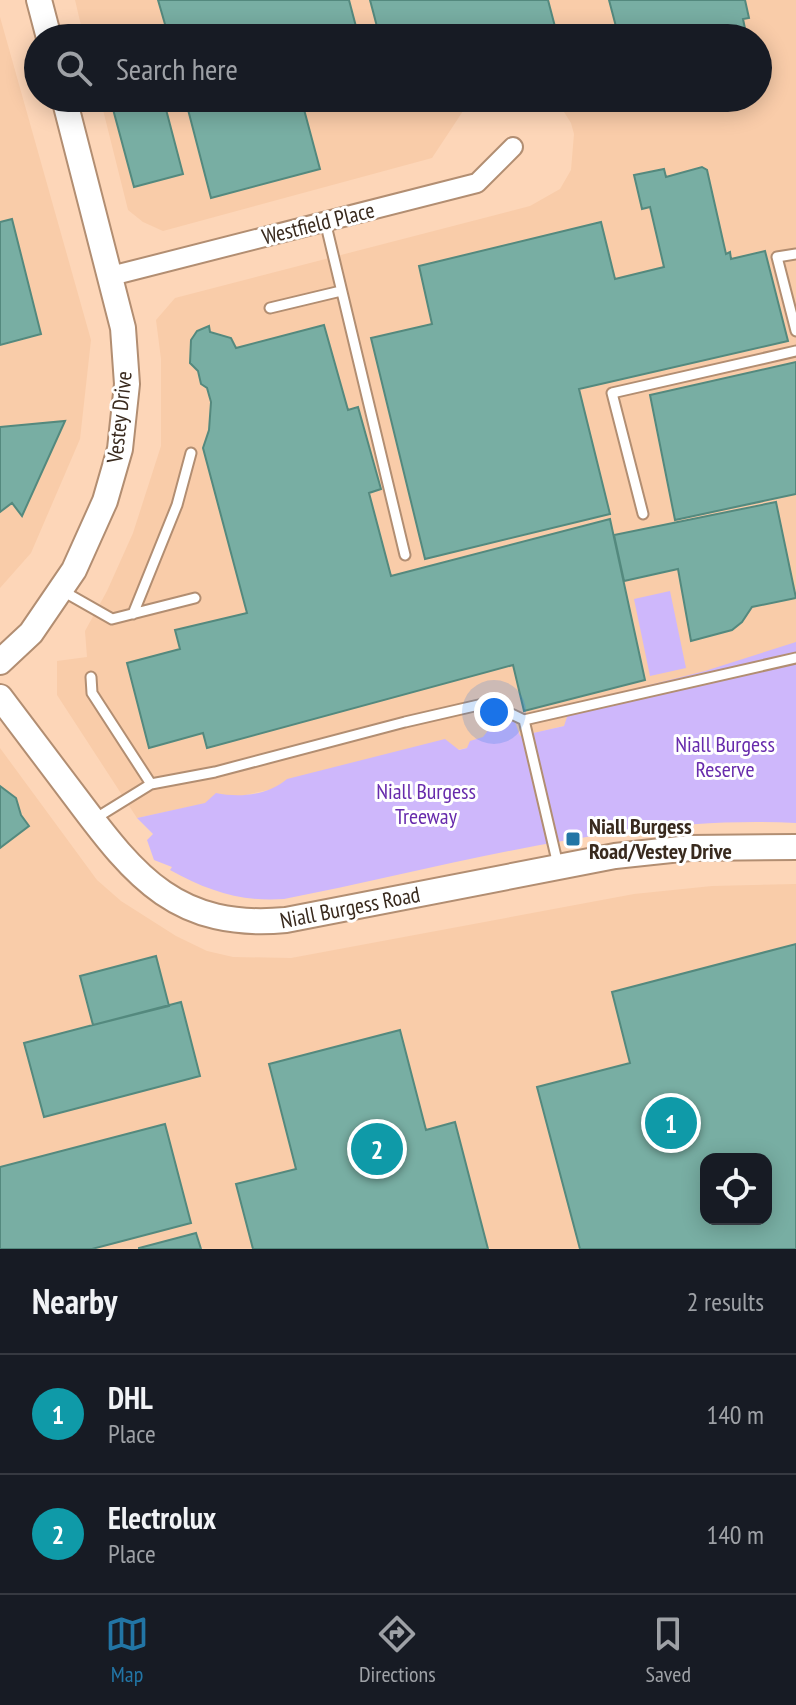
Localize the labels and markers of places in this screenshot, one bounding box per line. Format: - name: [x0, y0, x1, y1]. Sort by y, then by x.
- place label: Niall Burgess Road/Vestey Drive: [589, 812, 732, 865]
- marker: Niall Burgess Road/Vestey Drive: [564, 830, 582, 848]
- pin: 1: [645, 1093, 697, 1153]
- pin: 2: [351, 1119, 403, 1179]

